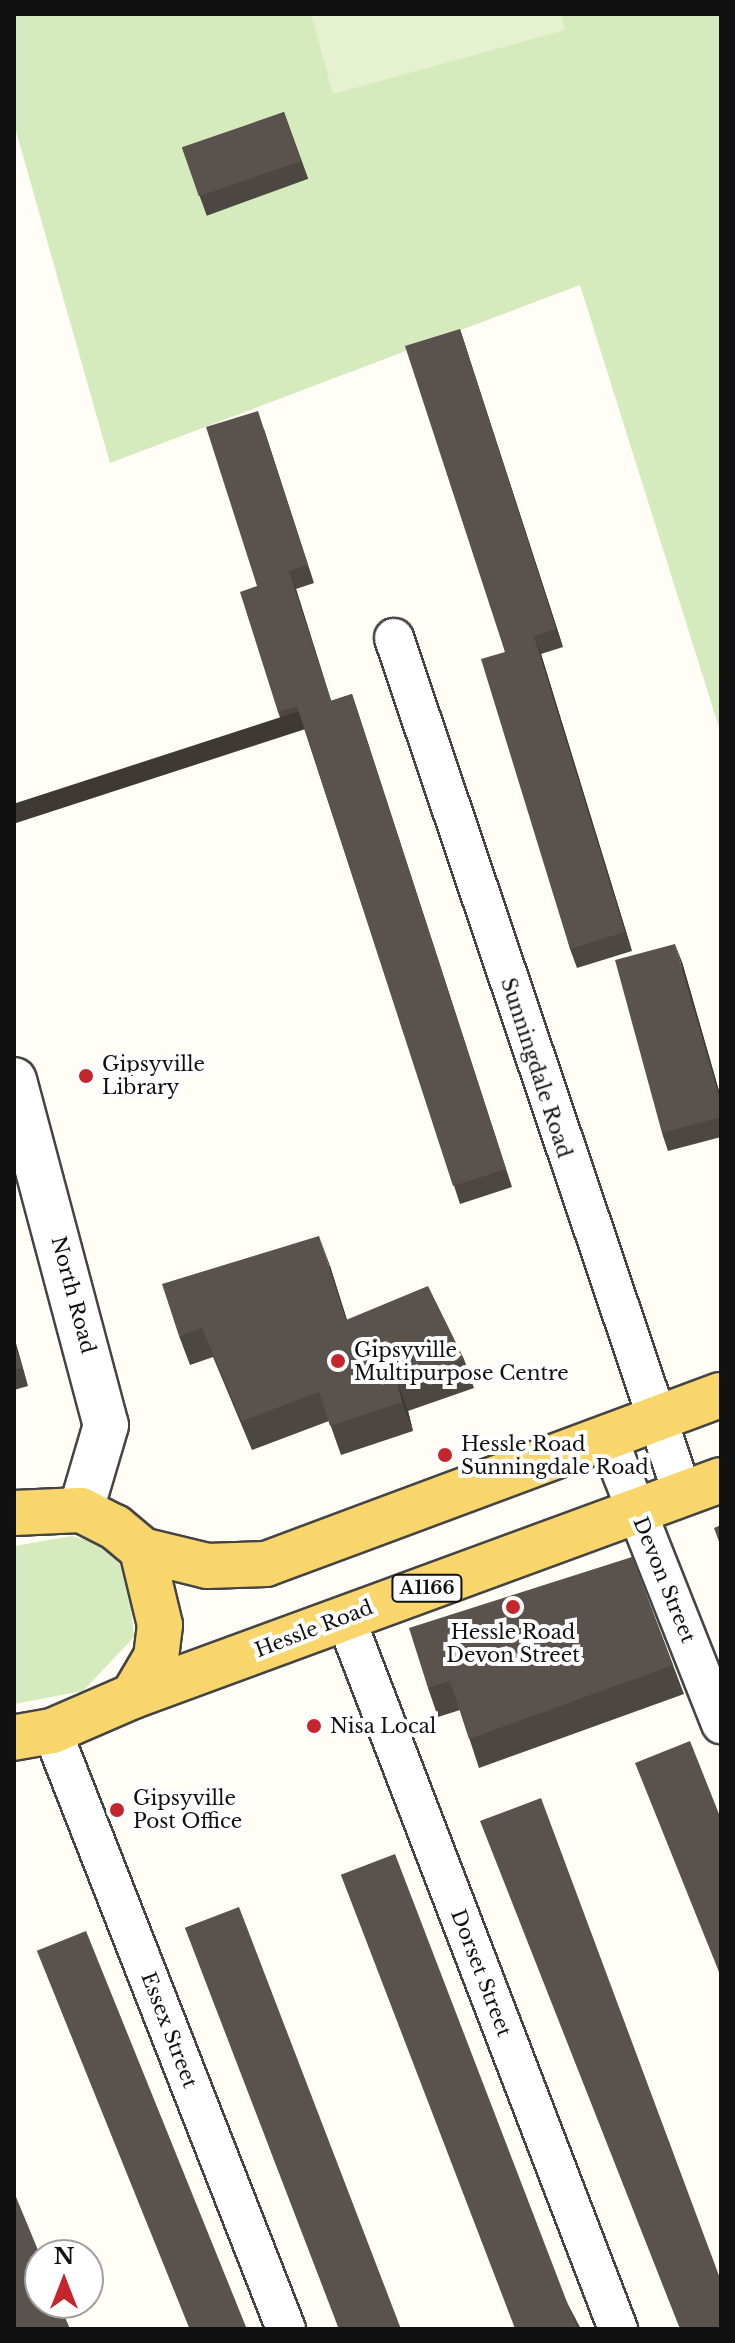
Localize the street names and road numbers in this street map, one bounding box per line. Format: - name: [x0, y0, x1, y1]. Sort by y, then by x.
- street label: Sunningdale Road: [496, 975, 576, 1161]
- street label: North Road: [46, 1234, 100, 1356]
- street label: Devon Street: [628, 1514, 700, 1646]
- road number: A1166: [391, 1574, 463, 1602]
- street label: Hessle Road: [252, 1595, 376, 1663]
- street label: Dorset Street: [446, 1906, 516, 2040]
- street label: Essex Street: [136, 1969, 202, 2091]

